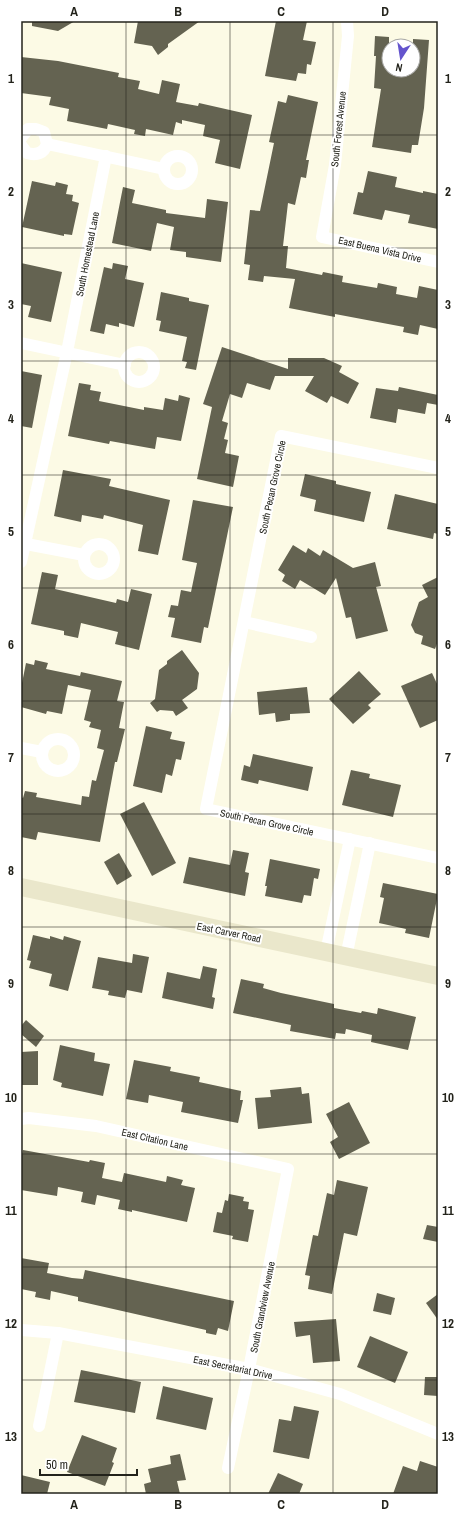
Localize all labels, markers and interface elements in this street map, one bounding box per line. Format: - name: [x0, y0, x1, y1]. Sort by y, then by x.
- text: A: [70, 3, 78, 20]
- text: B: [174, 3, 182, 20]
- text: C: [277, 3, 285, 20]
- text: D: [381, 3, 389, 20]
- north arrow: [381, 38, 421, 78]
- text: N: [394, 60, 404, 75]
- text: 1: [8, 70, 14, 87]
- text: 1: [445, 70, 451, 87]
- street label: South Forest Avenue: [328, 90, 349, 168]
- text: 2: [8, 183, 14, 200]
- text: 2: [445, 183, 451, 200]
- street label: South Homestead Lane: [73, 210, 102, 298]
- street label: East Buena Vista Drive: [337, 234, 423, 265]
- text: 3: [8, 296, 14, 313]
- text: 3: [445, 296, 451, 313]
- text: 4: [8, 410, 14, 427]
- text: 4: [445, 410, 451, 427]
- street label: South Pecan Grove Circle: [256, 439, 289, 535]
- text: 5: [8, 523, 14, 540]
- text: 5: [445, 523, 451, 540]
- text: 6: [8, 636, 14, 653]
- text: 6: [445, 636, 451, 653]
- text: 7: [8, 749, 14, 766]
- text: 7: [445, 749, 451, 766]
- street label: South Pecan Grove Circle: [219, 806, 315, 839]
- text: 8: [8, 862, 14, 879]
- text: 8: [445, 862, 451, 879]
- street label: East Carver Road: [196, 919, 262, 946]
- text: 9: [8, 975, 14, 992]
- text: 9: [445, 975, 451, 992]
- text: 10: [5, 1089, 17, 1106]
- text: 10: [442, 1089, 454, 1106]
- street label: East Citation Lane: [120, 1126, 190, 1154]
- text: 11: [5, 1202, 17, 1219]
- text: 11: [442, 1202, 454, 1219]
- street label: South Grandview Avenue: [247, 1260, 278, 1354]
- text: 12: [5, 1315, 17, 1332]
- text: 12: [442, 1315, 454, 1332]
- street label: East Secretariat Drive: [192, 1353, 274, 1382]
- text: 13: [5, 1428, 17, 1445]
- text: 13: [442, 1428, 454, 1445]
- scale bar: [40, 1451, 137, 1477]
- text: 50 m: [46, 1457, 68, 1473]
- text: A: [70, 1496, 78, 1513]
- text: B: [174, 1496, 182, 1513]
- text: C: [277, 1496, 285, 1513]
- text: D: [381, 1496, 389, 1513]

